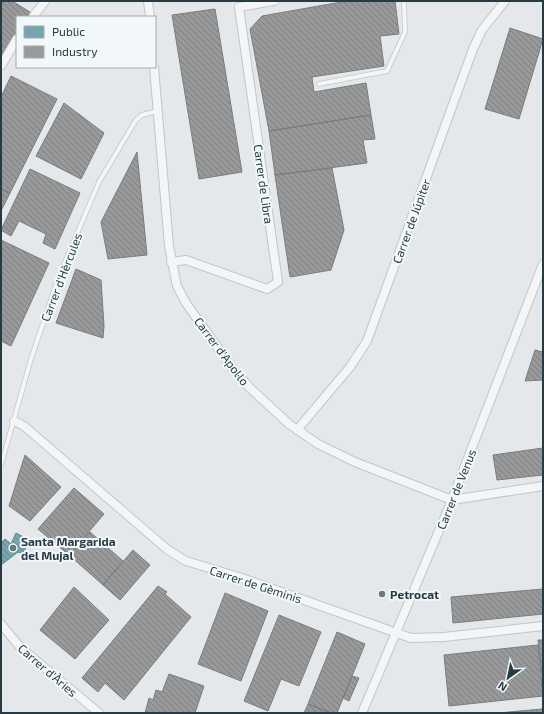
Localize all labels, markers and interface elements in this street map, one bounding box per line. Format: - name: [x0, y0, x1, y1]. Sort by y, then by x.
- legend: [16, 16, 156, 68]
- text: Public: [52, 24, 85, 38]
- text: Industry: [52, 44, 98, 58]
- street label: Carrer de Libra: [252, 143, 276, 225]
- street label: Carrer de Júpiter: [389, 177, 433, 265]
- street label: Carrer d'Hèrcules: [38, 231, 84, 323]
- street label: Carrer d'Apol·lo: [192, 314, 252, 388]
- street label: Carrer de Venus: [433, 447, 479, 531]
- place label: Santa Margarida del Mujal: [21, 534, 116, 563]
- marker: Santa Margarida del Mujal: [8, 543, 18, 553]
- street label: Carrer de Gèminis: [208, 562, 304, 606]
- place label: Petrocat: [390, 587, 439, 601]
- marker: Petrocat: [377, 589, 387, 599]
- street label: Carrer d'Àries: [16, 641, 80, 699]
- north arrow: [488, 658, 528, 698]
- text: N: [495, 679, 509, 694]

